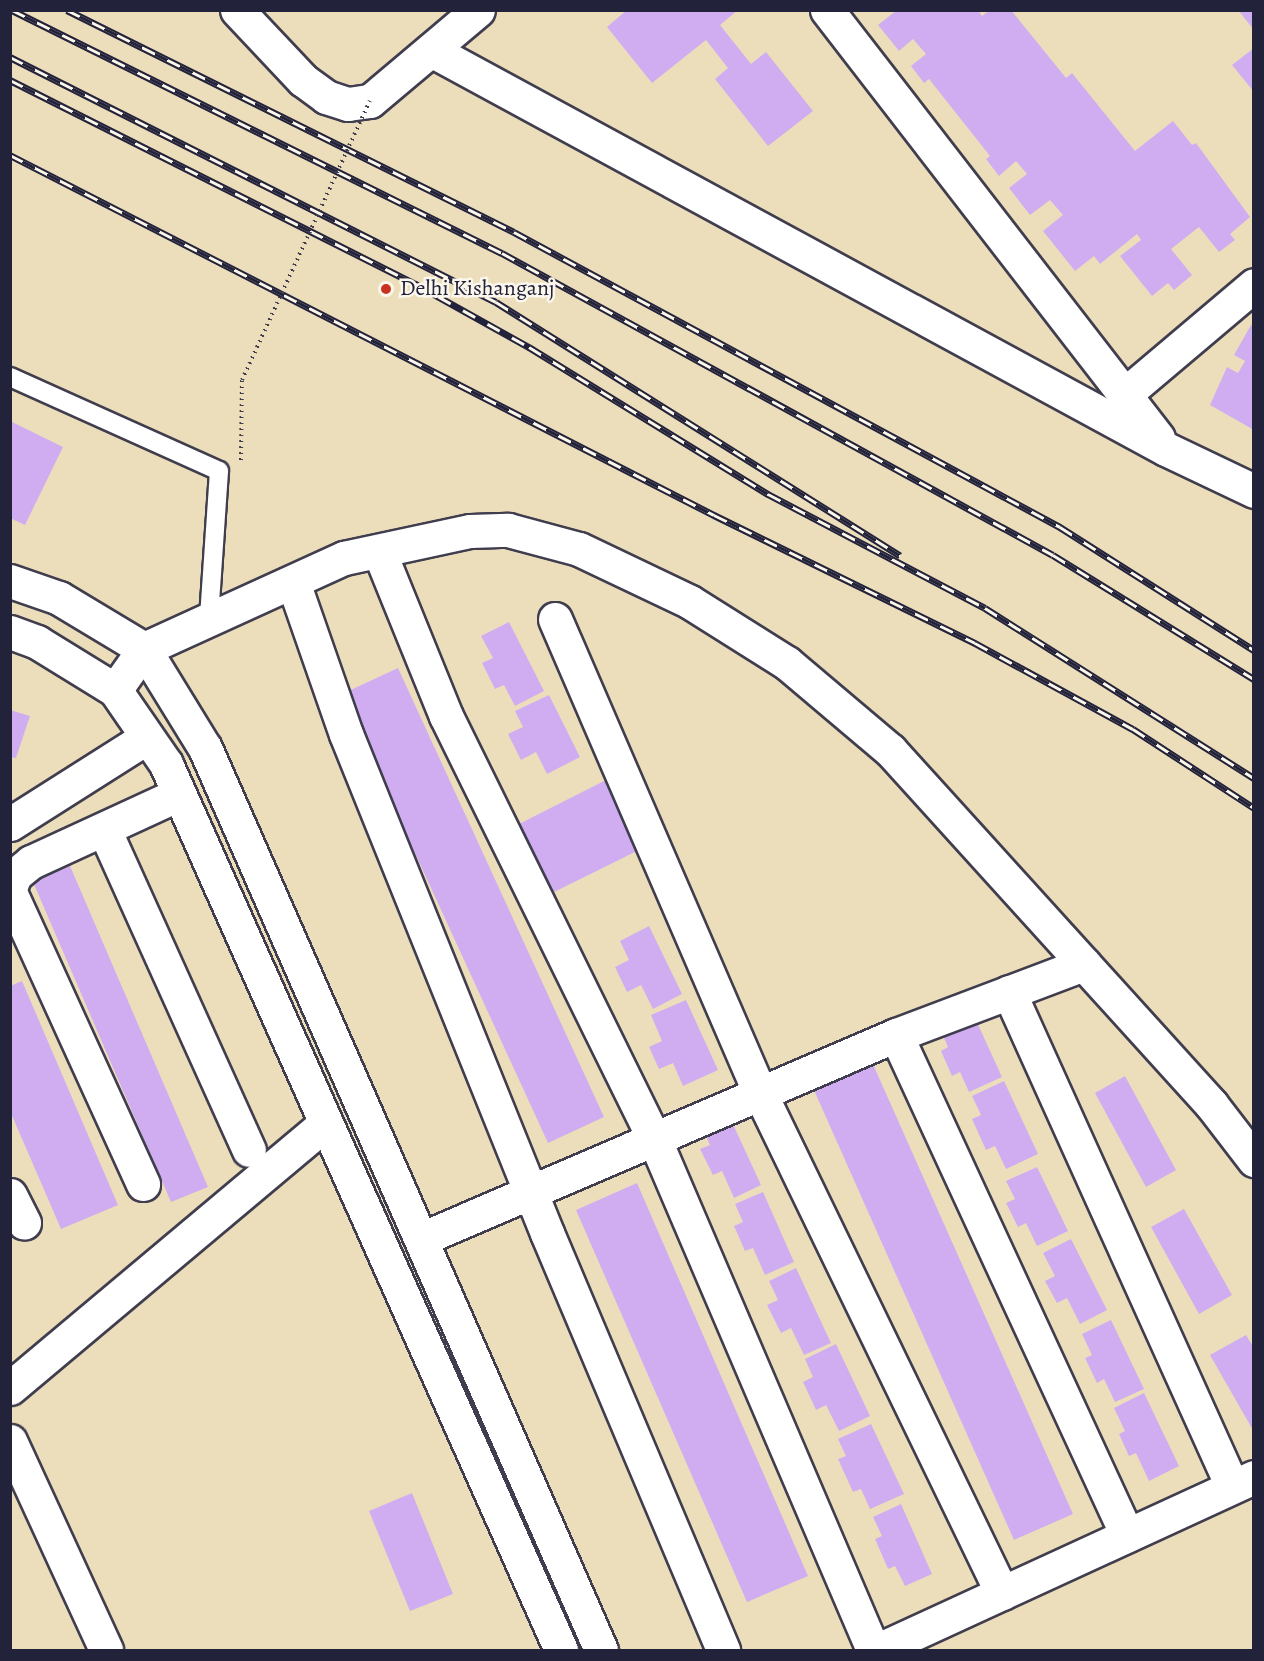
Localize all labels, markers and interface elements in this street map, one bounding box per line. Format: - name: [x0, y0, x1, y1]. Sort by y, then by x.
- place label: Delhi Kishanganj: [400, 276, 554, 302]
- marker: Delhi Kishanganj: [377, 280, 395, 298]

